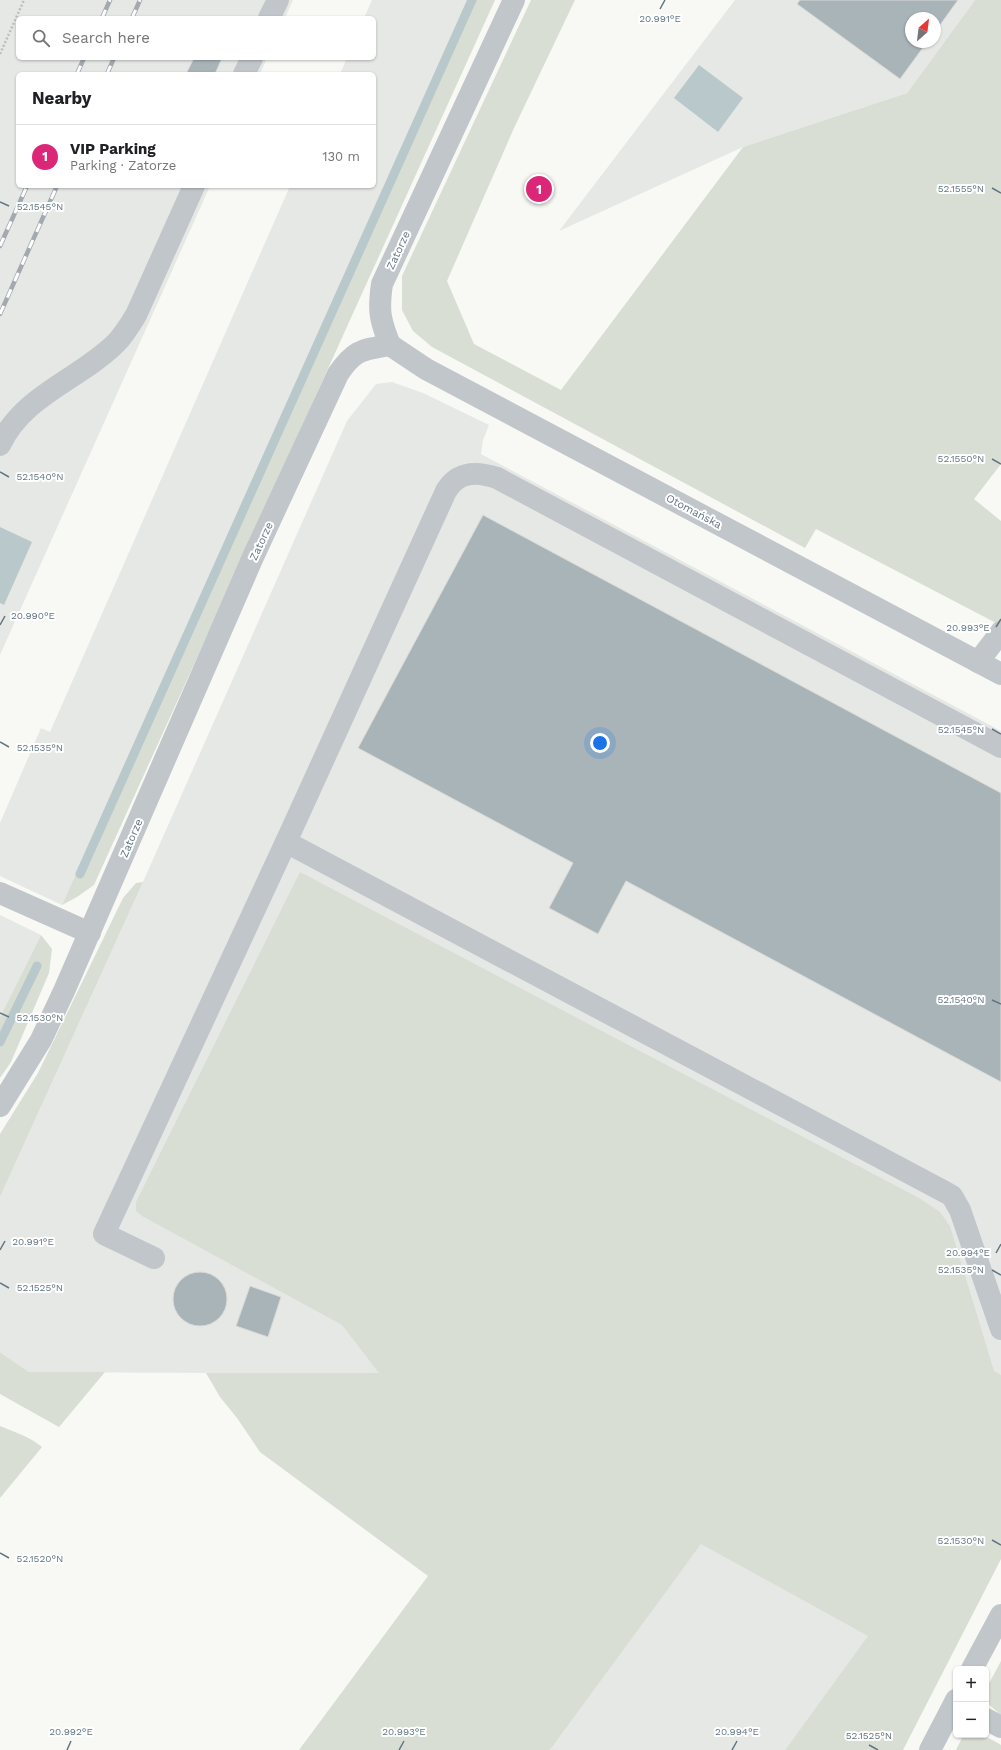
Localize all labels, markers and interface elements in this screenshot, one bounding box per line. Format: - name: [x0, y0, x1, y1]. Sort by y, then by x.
- north arrow: [905, 12, 941, 48]
- text: 20.991°E: [639, 13, 681, 24]
- search box: [16, 16, 376, 60]
- icon: search: [30, 27, 52, 49]
- text: Search here: [62, 29, 150, 47]
- text: Nearby: [32, 88, 91, 108]
- text: VIP Parking: [70, 140, 156, 158]
- text: 1: [42, 149, 48, 164]
- text: 130 m: [322, 149, 360, 164]
- text: Parking · Zatorze: [70, 158, 176, 173]
- pin: 1: [526, 174, 552, 204]
- text: 52.1555°N: [938, 183, 984, 194]
- text: 52.1545°N: [17, 201, 63, 212]
- street label: Zatorze: [384, 229, 413, 271]
- text: 52.1550°N: [938, 453, 984, 464]
- text: 52.1540°N: [16, 471, 64, 482]
- street label: Otomańska: [664, 491, 724, 532]
- street label: Zatorze: [247, 520, 276, 562]
- text: 20.990°E: [11, 610, 55, 621]
- text: 20.993°E: [946, 622, 990, 633]
- text: 52.1545°N: [938, 724, 984, 735]
- your location: [590, 733, 610, 753]
- text: 52.1535°N: [17, 742, 63, 753]
- street label: Zatorze: [118, 817, 145, 860]
- text: 52.1540°N: [937, 994, 985, 1005]
- text: 52.1530°N: [17, 1012, 63, 1023]
- text: 20.991°E: [12, 1236, 54, 1247]
- text: 20.994°E: [946, 1247, 990, 1258]
- text: 52.1535°N: [938, 1264, 984, 1275]
- text: 52.1525°N: [17, 1282, 63, 1293]
- text: 52.1530°N: [938, 1535, 984, 1546]
- text: 52.1520°N: [17, 1553, 63, 1564]
- map controls: [953, 1666, 989, 1738]
- button: +: [953, 1666, 989, 1702]
- button: −: [953, 1702, 989, 1738]
- text: 20.992°E: [49, 1726, 93, 1737]
- text: 20.993°E: [382, 1726, 426, 1737]
- text: 20.994°E: [715, 1726, 759, 1737]
- text: 52.1525°N: [846, 1730, 892, 1741]

